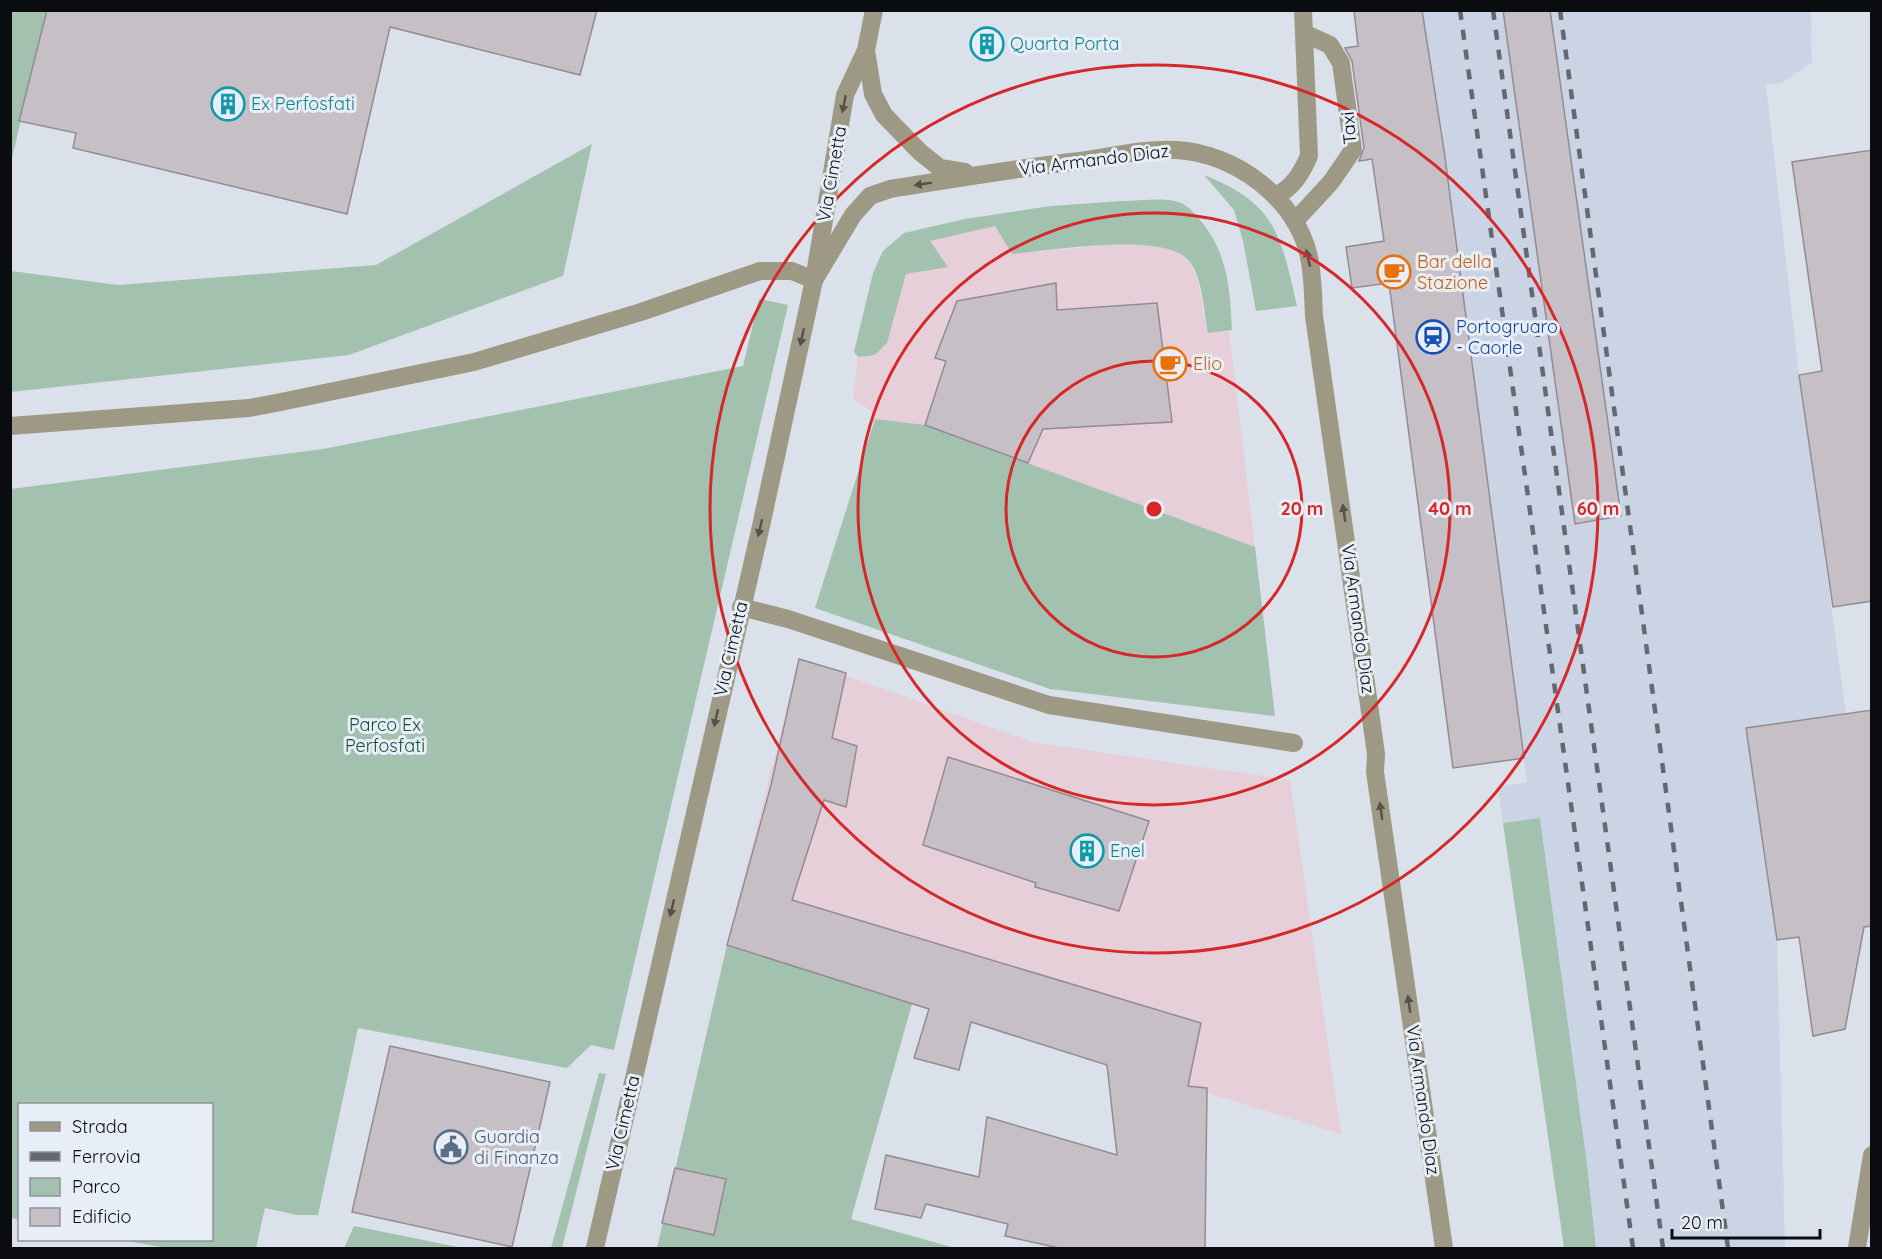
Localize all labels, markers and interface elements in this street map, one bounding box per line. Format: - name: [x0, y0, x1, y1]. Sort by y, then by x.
- building icon: Quarta Porta: [969, 26, 1005, 62]
- place label: Quarta Porta: [1010, 32, 1119, 55]
- building icon: Ex Perfosfati: [210, 86, 246, 122]
- place label: Ex Perfosfati: [251, 92, 355, 115]
- one-way arrow: [839, 95, 848, 114]
- street label: Taxi: [1336, 111, 1361, 145]
- street label: Via Cimetta: [812, 124, 851, 224]
- street label: Via Armando Diaz: [1018, 139, 1170, 180]
- one-way arrow: [914, 179, 933, 188]
- one-way arrow: [1303, 249, 1313, 267]
- place label: Bar della Stazione: [1417, 250, 1492, 294]
- cafe icon: Bar della Stazione: [1376, 254, 1412, 290]
- place label: Portogruaro - Caorle: [1456, 315, 1558, 359]
- station icon: Portogruaro - Caorle: [1415, 319, 1451, 355]
- one-way arrow: [796, 328, 806, 347]
- cafe icon: Elio: [1152, 346, 1188, 382]
- place label: Elio: [1193, 352, 1222, 375]
- text: 20 m: [1281, 497, 1323, 520]
- text: 40 m: [1428, 497, 1472, 520]
- text: 60 m: [1577, 497, 1619, 520]
- centre of rings: [1144, 499, 1164, 519]
- one-way arrow: [1339, 504, 1348, 523]
- one-way arrow: [755, 519, 765, 537]
- street label: Via Armando Diaz: [1337, 543, 1380, 695]
- street label: Via Cimetta: [708, 599, 753, 699]
- one-way arrow: [710, 708, 720, 727]
- park label: Parco Ex Perfosfati: [345, 713, 425, 757]
- one-way arrow: [1376, 801, 1385, 820]
- building icon: Enel: [1069, 833, 1105, 869]
- place label: Enel: [1110, 839, 1145, 862]
- one-way arrow: [667, 899, 677, 917]
- one-way arrow: [1404, 994, 1413, 1013]
- street label: Via Armando Diaz: [1402, 1024, 1445, 1176]
- street label: Via Cimetta: [600, 1073, 645, 1173]
- legend: [18, 1103, 213, 1241]
- text: Strada: [72, 1115, 128, 1138]
- place label: Guardia di Finanza: [474, 1125, 559, 1169]
- public building icon: Guardia di Finanza: [433, 1129, 469, 1165]
- text: Ferrovia: [72, 1145, 141, 1168]
- text: Parco: [72, 1175, 120, 1198]
- scale bar: [1672, 1202, 1820, 1240]
- text: Edificio: [72, 1205, 131, 1228]
- text: 20 m: [1681, 1211, 1723, 1234]

